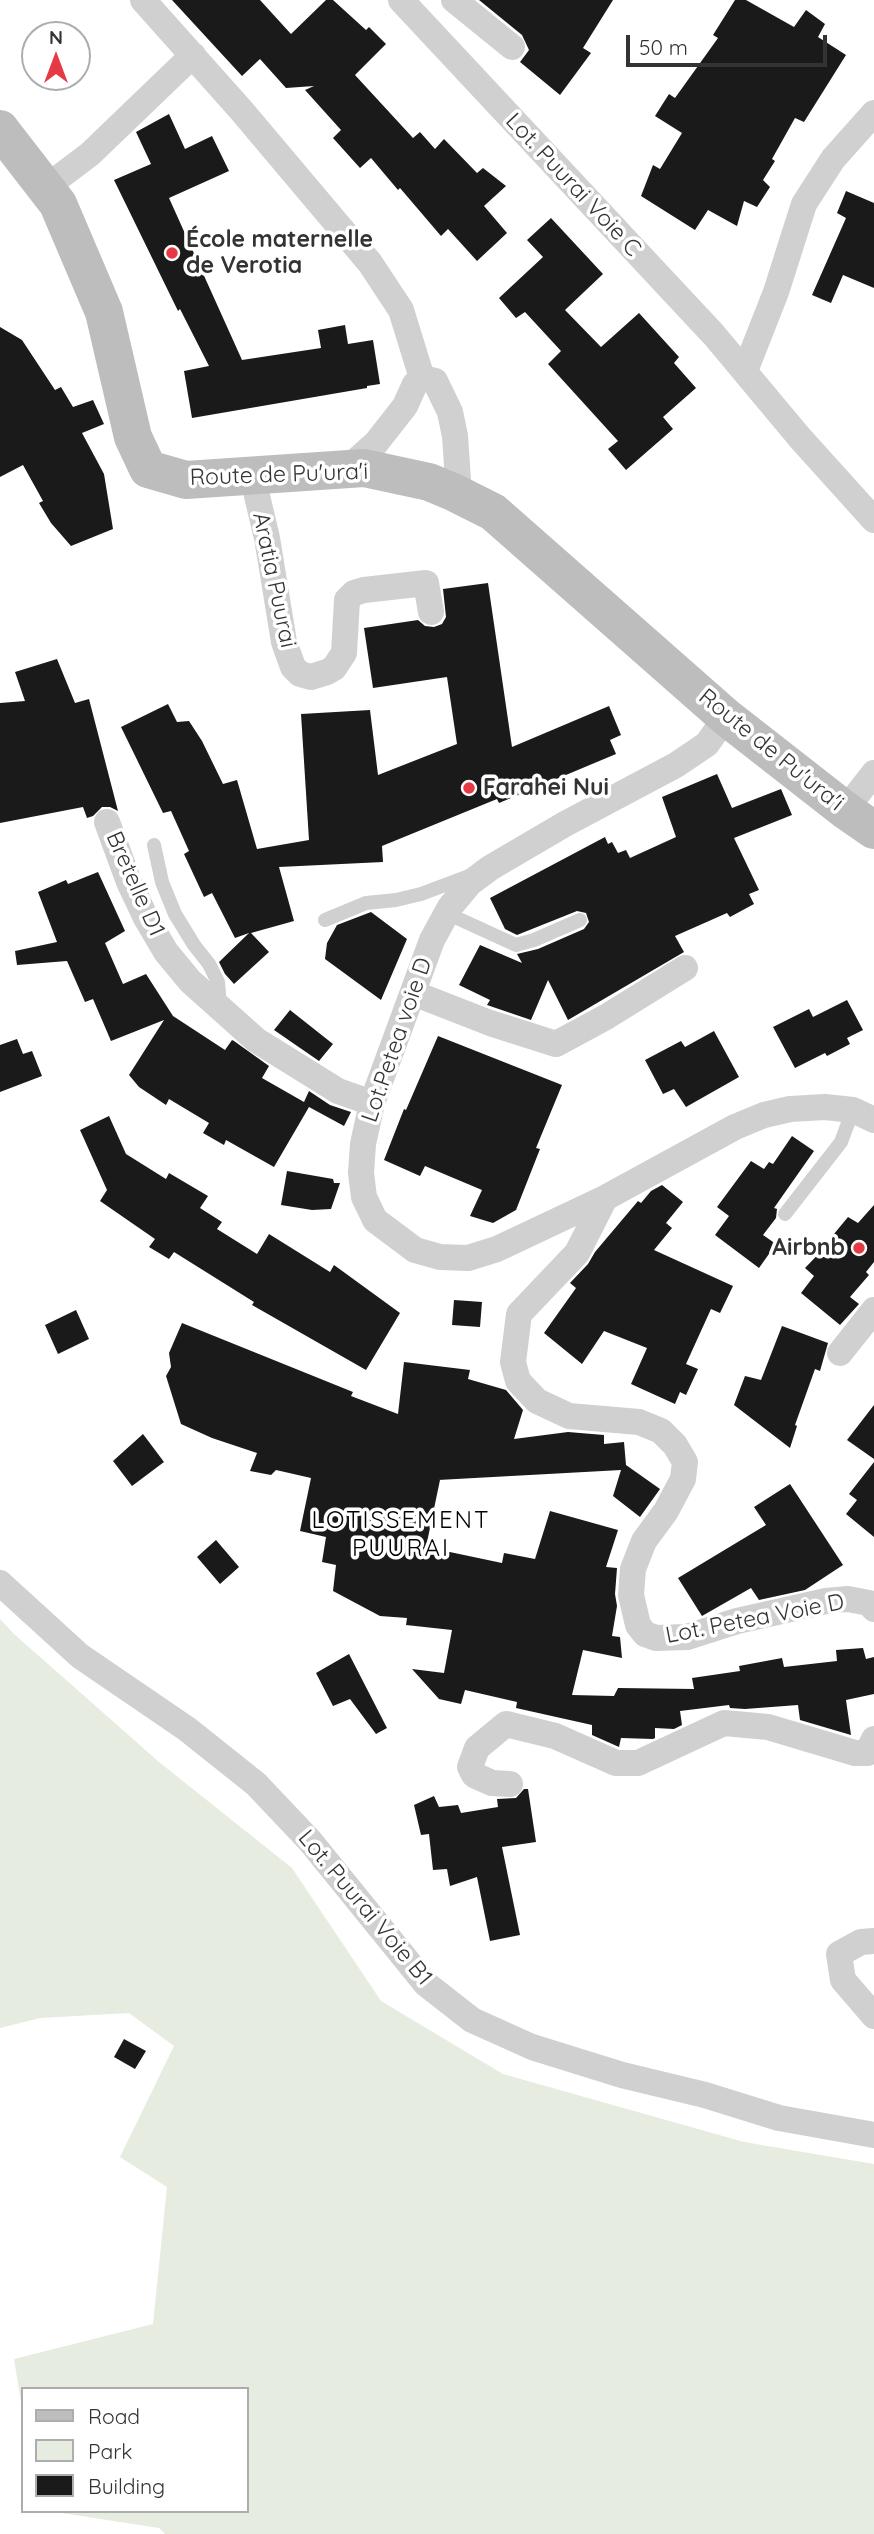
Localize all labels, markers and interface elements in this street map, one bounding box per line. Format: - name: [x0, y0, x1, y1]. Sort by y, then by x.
- north arrow: [21, 21, 91, 91]
- scale bar: [629, 21, 830, 65]
- text: N: [49, 25, 63, 49]
- text: 50 m: [639, 34, 688, 60]
- street label: Lot. Puurai Voie C: [500, 108, 646, 262]
- place label: École maternelle de Verotia: [186, 226, 373, 280]
- marker: École maternelle de Verotia: [164, 245, 180, 261]
- street label: Route de Pu'ura'i: [189, 458, 369, 492]
- street label: Aratia Puurai: [246, 510, 302, 650]
- street label: Route de Pu'ura'i: [693, 683, 849, 817]
- place label: Farahei Nui: [483, 774, 609, 802]
- marker: Farahei Nui: [461, 780, 477, 796]
- street label: Bretelle D1: [100, 827, 170, 941]
- street label: Lot.Petea voie D: [356, 954, 438, 1126]
- place label: Airbnb: [772, 1234, 845, 1262]
- marker: Airbnb: [851, 1240, 867, 1256]
- district label: LOTISSEMENT PUURAI: [313, 1507, 489, 1563]
- street label: Lot. Petea Voie D: [663, 1588, 847, 1650]
- street label: Lot. Puurai Voie B1: [292, 1825, 438, 1991]
- legend: [21, 2387, 248, 2513]
- text: Road: [88, 2403, 140, 2429]
- text: Park: [88, 2438, 132, 2464]
- text: Building: [88, 2473, 165, 2499]

